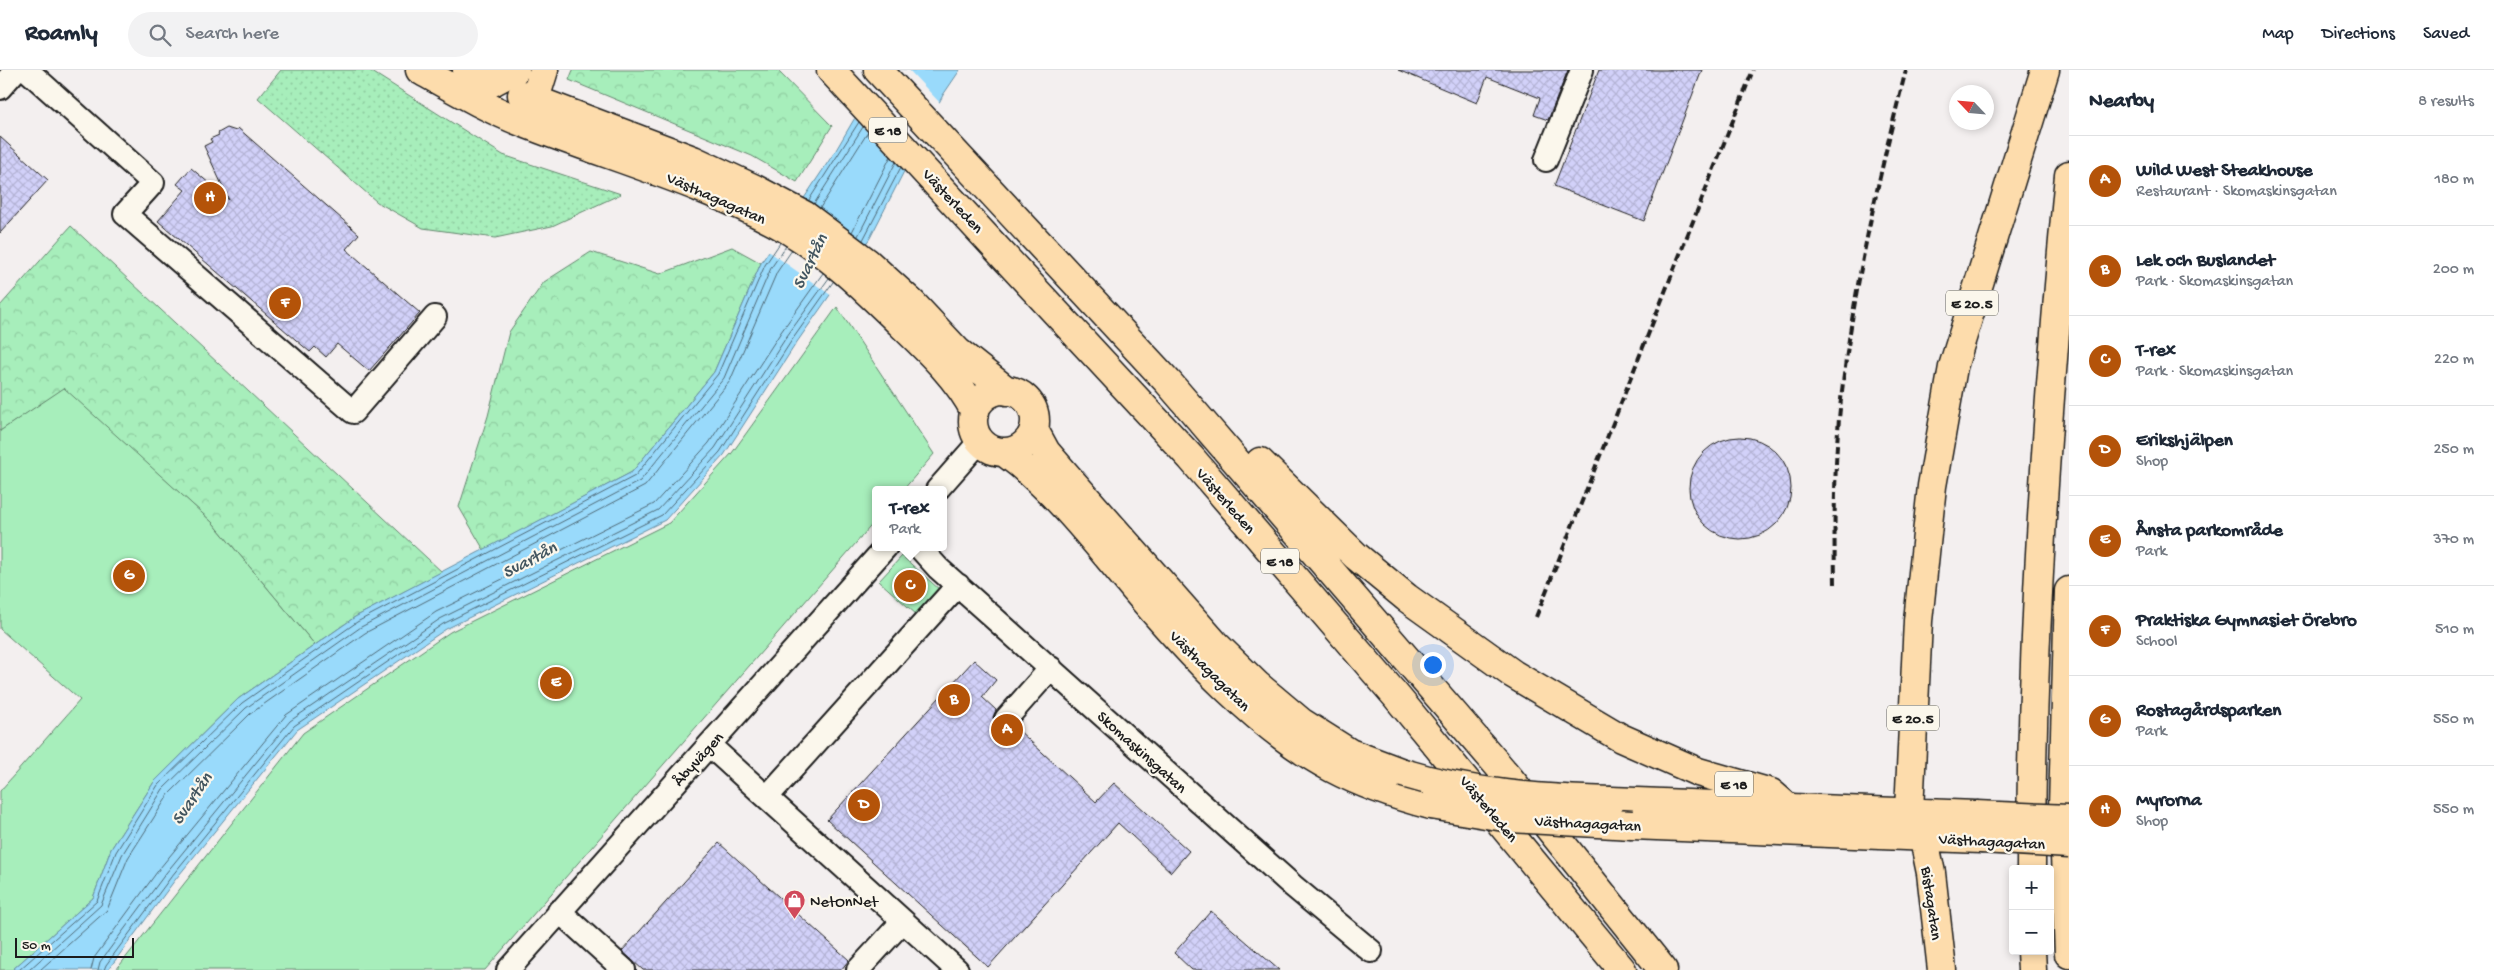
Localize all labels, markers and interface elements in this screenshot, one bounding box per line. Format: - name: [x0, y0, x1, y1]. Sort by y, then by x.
- search box: [128, 12, 478, 57]
- text: Roamly: [25, 20, 98, 49]
- icon: search: [146, 21, 174, 49]
- text: Search here: [186, 23, 279, 46]
- text: Map: [2262, 24, 2294, 45]
- text: Directions: [2322, 24, 2395, 45]
- text: Saved: [2423, 24, 2469, 45]
- north arrow: [1949, 85, 1994, 130]
- text: Nearby: [2089, 90, 2154, 115]
- text: 8 results: [2418, 93, 2474, 112]
- road number: E 18: [869, 118, 907, 142]
- text: Wild West Steakhouse: [2136, 160, 2312, 183]
- street label: Västerleden: [916, 166, 986, 239]
- street label: Västhagagatan: [662, 169, 769, 231]
- text: A: [2100, 171, 2110, 190]
- text: 180 m: [2435, 171, 2474, 190]
- pin: H: [194, 179, 226, 217]
- text: Restaurant · Skomaskinsgatan: [2136, 183, 2337, 202]
- water label: Svartån: [789, 231, 834, 293]
- text: Lek och Buslandet: [2136, 250, 2275, 273]
- text: B: [2101, 261, 2109, 280]
- text: 200 m: [2433, 261, 2474, 280]
- text: Park · Skomaskinsgatan: [2136, 273, 2293, 292]
- pin: F: [269, 284, 301, 322]
- road number: E 20.5: [1946, 290, 1998, 316]
- text: T-rex: [2136, 340, 2176, 363]
- text: C: [2101, 351, 2109, 370]
- text: 220 m: [2434, 351, 2474, 370]
- text: Park · Skomaskinsgatan: [2136, 363, 2293, 382]
- text: Erikshjälpen: [2136, 430, 2233, 453]
- text: D: [2100, 441, 2110, 460]
- text: 250 m: [2434, 441, 2474, 460]
- text: Shop: [2136, 453, 2168, 472]
- street label: Västerleden: [1190, 465, 1258, 539]
- popup: [872, 486, 947, 551]
- text: T-rex: [890, 498, 929, 521]
- text: Ånsta parkområde: [2136, 520, 2283, 543]
- text: Park: [890, 521, 920, 540]
- text: E: [2100, 531, 2110, 550]
- text: 370 m: [2433, 531, 2474, 550]
- water label: Svartån: [499, 538, 561, 584]
- text: Park: [2136, 543, 2167, 562]
- road number: E 18: [1261, 548, 1299, 574]
- pin: G: [113, 557, 145, 595]
- pin: C: [894, 567, 926, 605]
- text: Praktiska Gymnasiet Örebro: [2136, 610, 2357, 633]
- text: F: [2101, 621, 2109, 640]
- text: 510 m: [2435, 621, 2474, 640]
- street label: Västhagagatan: [1163, 627, 1253, 717]
- text: School: [2136, 633, 2178, 652]
- your location: [1420, 652, 1446, 678]
- pin: E: [540, 664, 572, 702]
- pin: B: [938, 681, 970, 719]
- text: Rostagårdsparken: [2136, 700, 2281, 723]
- road number: E 20.5: [1887, 706, 1939, 730]
- street label: Skomaskinsgatan: [1092, 708, 1190, 799]
- pin: A: [991, 711, 1023, 749]
- text: G: [2100, 711, 2110, 730]
- text: 550 m: [2433, 711, 2474, 730]
- text: Park: [2136, 723, 2167, 742]
- street label: Åbyvägen: [669, 728, 729, 791]
- water label: Svartån: [168, 769, 218, 830]
- street label: Västerleden: [1453, 772, 1521, 848]
- road number: E 18: [1715, 772, 1753, 796]
- pin: D: [848, 786, 880, 824]
- text: Myrorna: [2136, 790, 2201, 813]
- text: H: [2100, 801, 2110, 820]
- text: 550 m: [2433, 801, 2474, 820]
- street label: Västhagagatan: [1533, 813, 1642, 838]
- text: Shop: [2136, 813, 2168, 832]
- street label: Västhagagatan: [1937, 831, 2046, 856]
- street label: Bistagatan: [1915, 865, 1944, 942]
- map controls: [2009, 865, 2054, 955]
- button: +: [2009, 865, 2054, 910]
- shop icon: NetOnNet: [782, 888, 806, 919]
- place label: NetOnNet: [810, 894, 879, 913]
- button: −: [2009, 910, 2054, 955]
- scale bar: [15, 935, 134, 958]
- text: 50 m: [22, 938, 51, 955]

